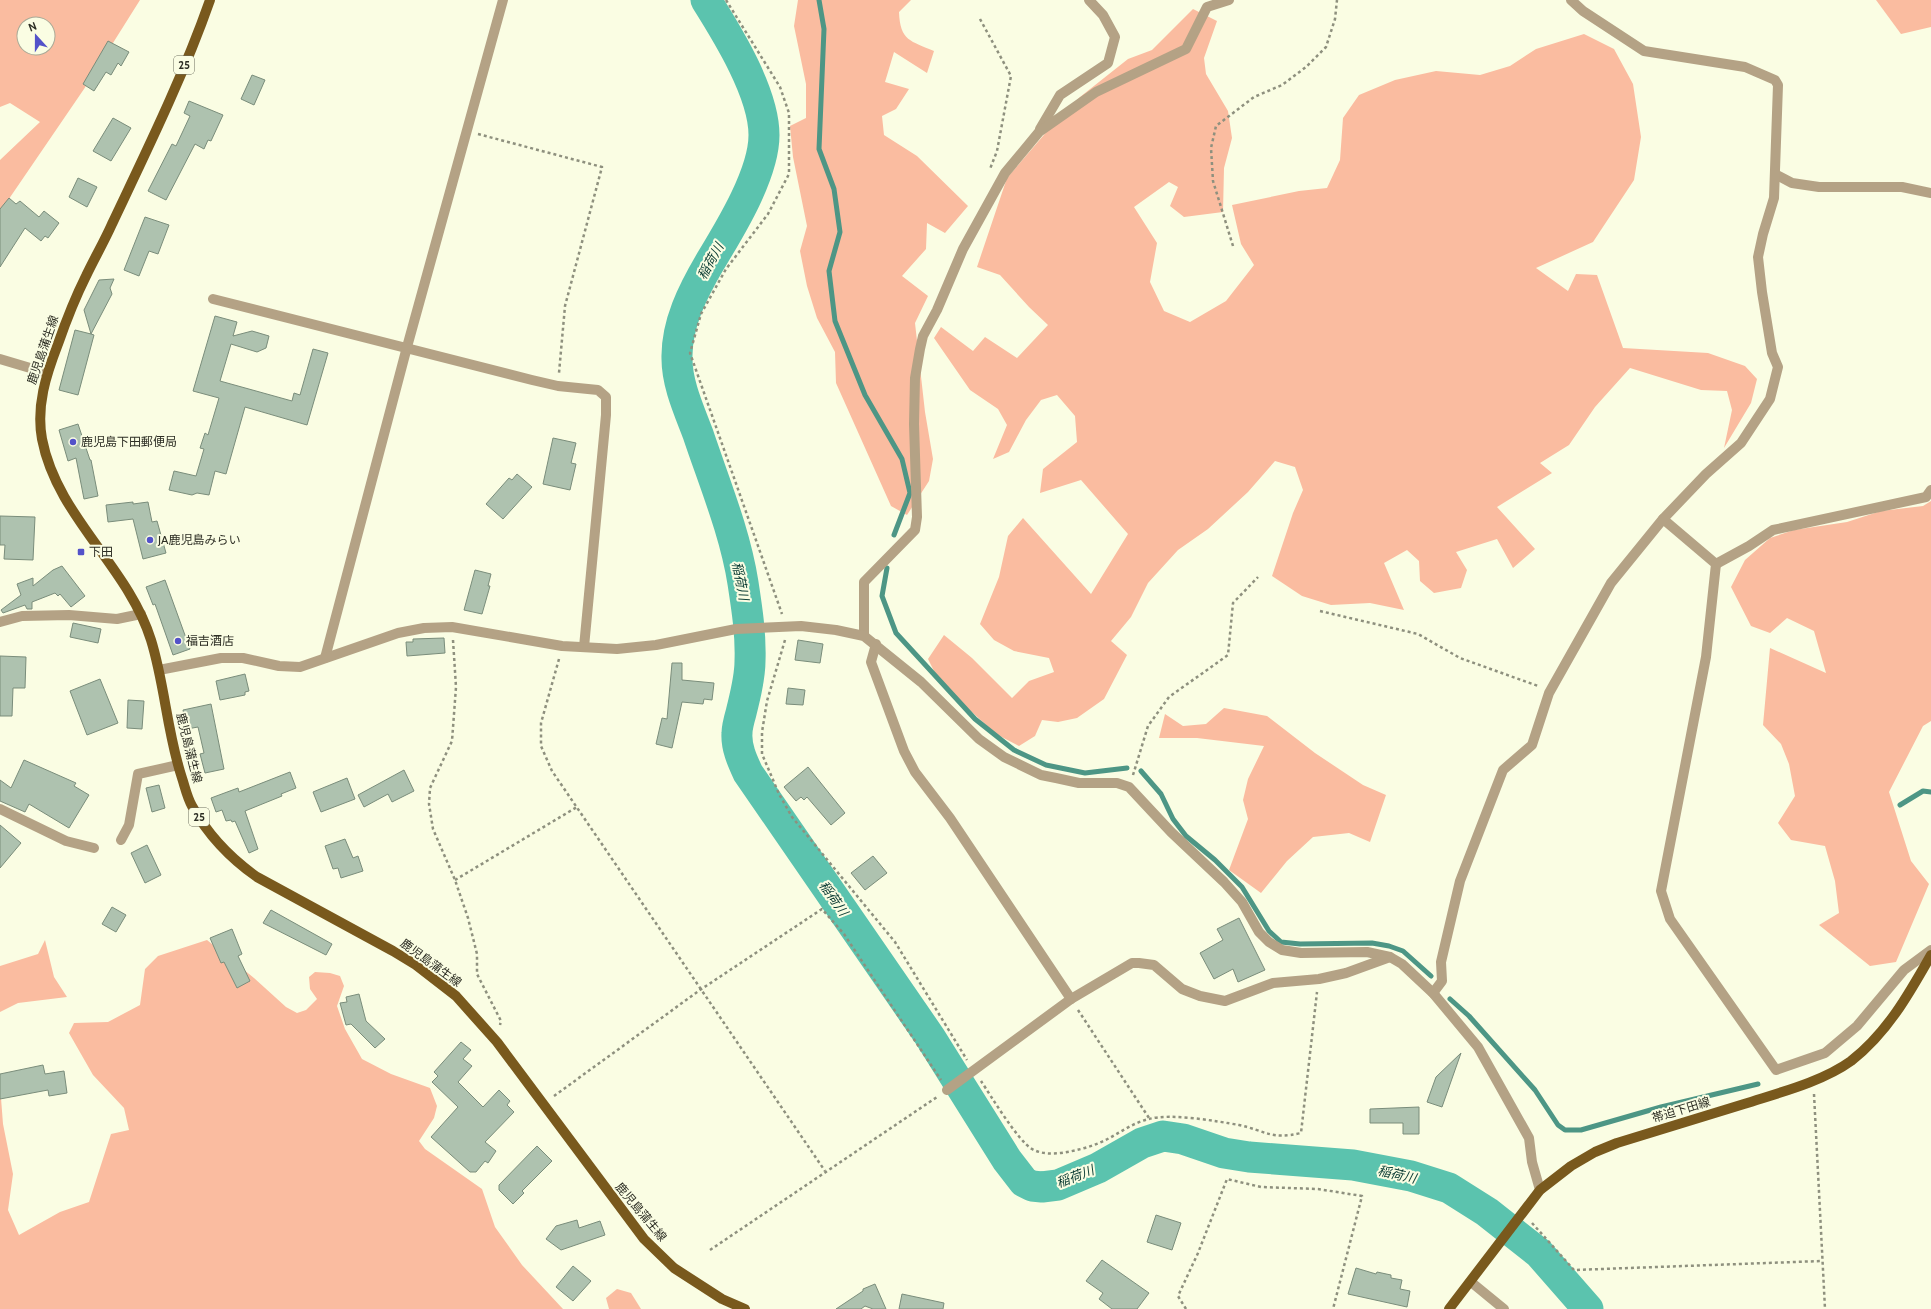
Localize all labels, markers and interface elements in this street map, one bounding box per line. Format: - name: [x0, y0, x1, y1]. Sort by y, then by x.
- north arrow: [16, 16, 56, 56]
- text: N: [26, 19, 39, 35]
- road number: 25: [174, 56, 194, 74]
- water label: 稲荷川: [694, 238, 727, 282]
- street label: 鹿児島蒲生線: [24, 313, 61, 386]
- place label: 鹿児島下田郵便局: [81, 434, 177, 449]
- marker: 鹿児島下田郵便局: [68, 437, 78, 447]
- place label: JA鹿児島みらい: [157, 532, 240, 547]
- marker: JA鹿児島みらい: [145, 535, 155, 545]
- place label: 下田: [89, 544, 113, 559]
- marker: 下田: [76, 547, 86, 557]
- water label: 稲荷川: [729, 560, 753, 604]
- place label: 福吉酒店: [186, 633, 234, 648]
- marker: 福吉酒店: [173, 636, 183, 646]
- street label: 鹿児島蒲生線: [173, 711, 205, 785]
- road number: 25: [189, 808, 209, 826]
- water label: 稲荷川: [816, 877, 853, 920]
- street label: 鹿児島蒲生線: [398, 935, 465, 990]
- street label: 帯迫下田線: [1650, 1094, 1712, 1125]
- water label: 稲荷川: [1054, 1161, 1098, 1190]
- water label: 稲荷川: [1376, 1162, 1420, 1187]
- street label: 鹿児島蒲生線: [612, 1179, 670, 1244]

